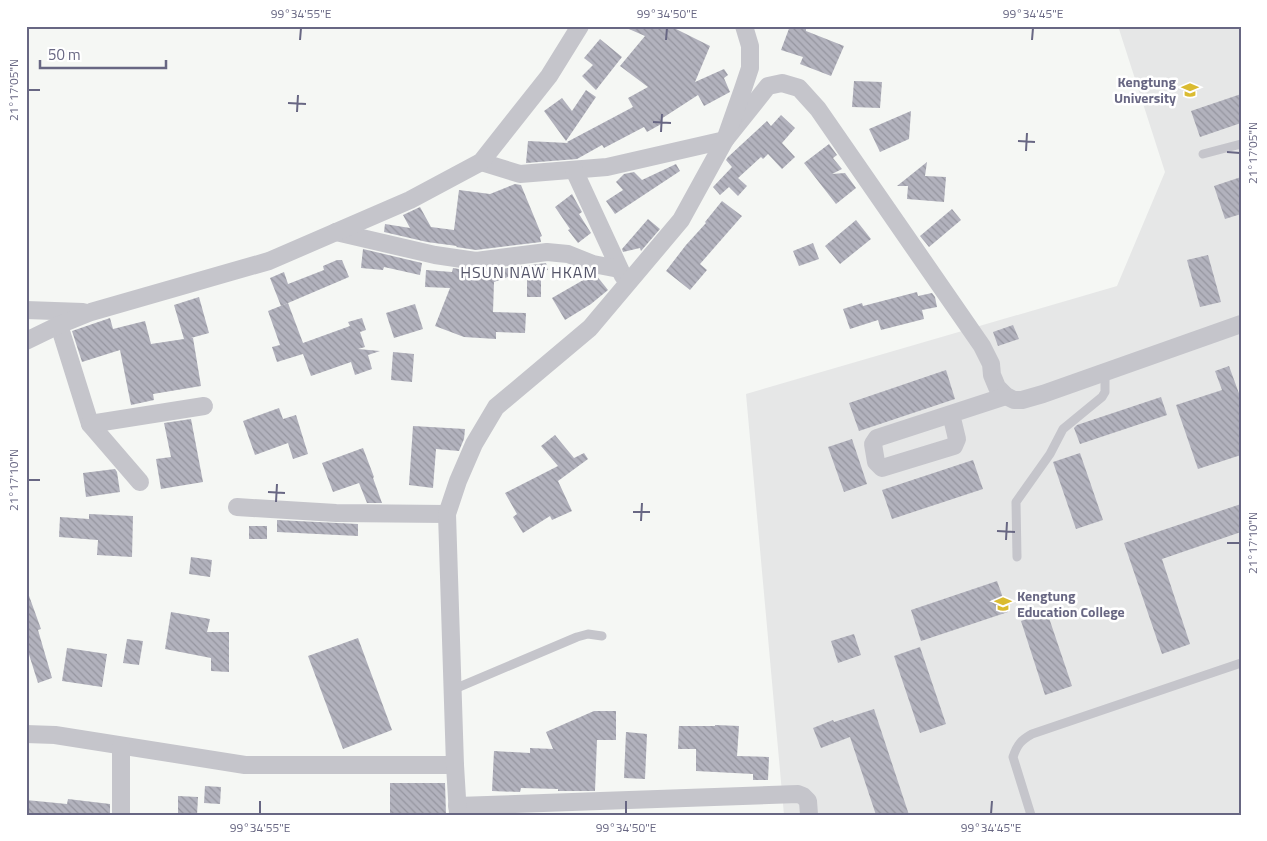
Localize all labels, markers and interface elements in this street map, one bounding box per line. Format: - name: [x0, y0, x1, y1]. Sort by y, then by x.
- text: 99°34'55"E: [271, 4, 332, 23]
- text: 99°34'50"E: [637, 4, 698, 23]
- text: 99°34'45"E: [1003, 4, 1064, 23]
- scale bar: [40, 38, 166, 70]
- text: 50 m: [48, 43, 81, 66]
- text: 21°17'05"N: [4, 59, 23, 121]
- place label: Kengtung University: [1114, 71, 1177, 108]
- school or university icon: Kengtung University: [1180, 80, 1200, 100]
- text: 21°17'05"N: [1243, 122, 1262, 184]
- district label: HSUN NAW HKAM: [460, 260, 598, 284]
- text: 21°17'10"N: [4, 449, 23, 511]
- text: 21°17'10"N: [1243, 512, 1262, 574]
- place label: Kengtung Education College: [1017, 585, 1125, 622]
- school or university icon: Kengtung Education College: [993, 594, 1013, 614]
- text: 99°34'55"E: [230, 818, 291, 837]
- text: 99°34'50"E: [596, 818, 657, 837]
- text: 99°34'45"E: [961, 818, 1022, 837]

